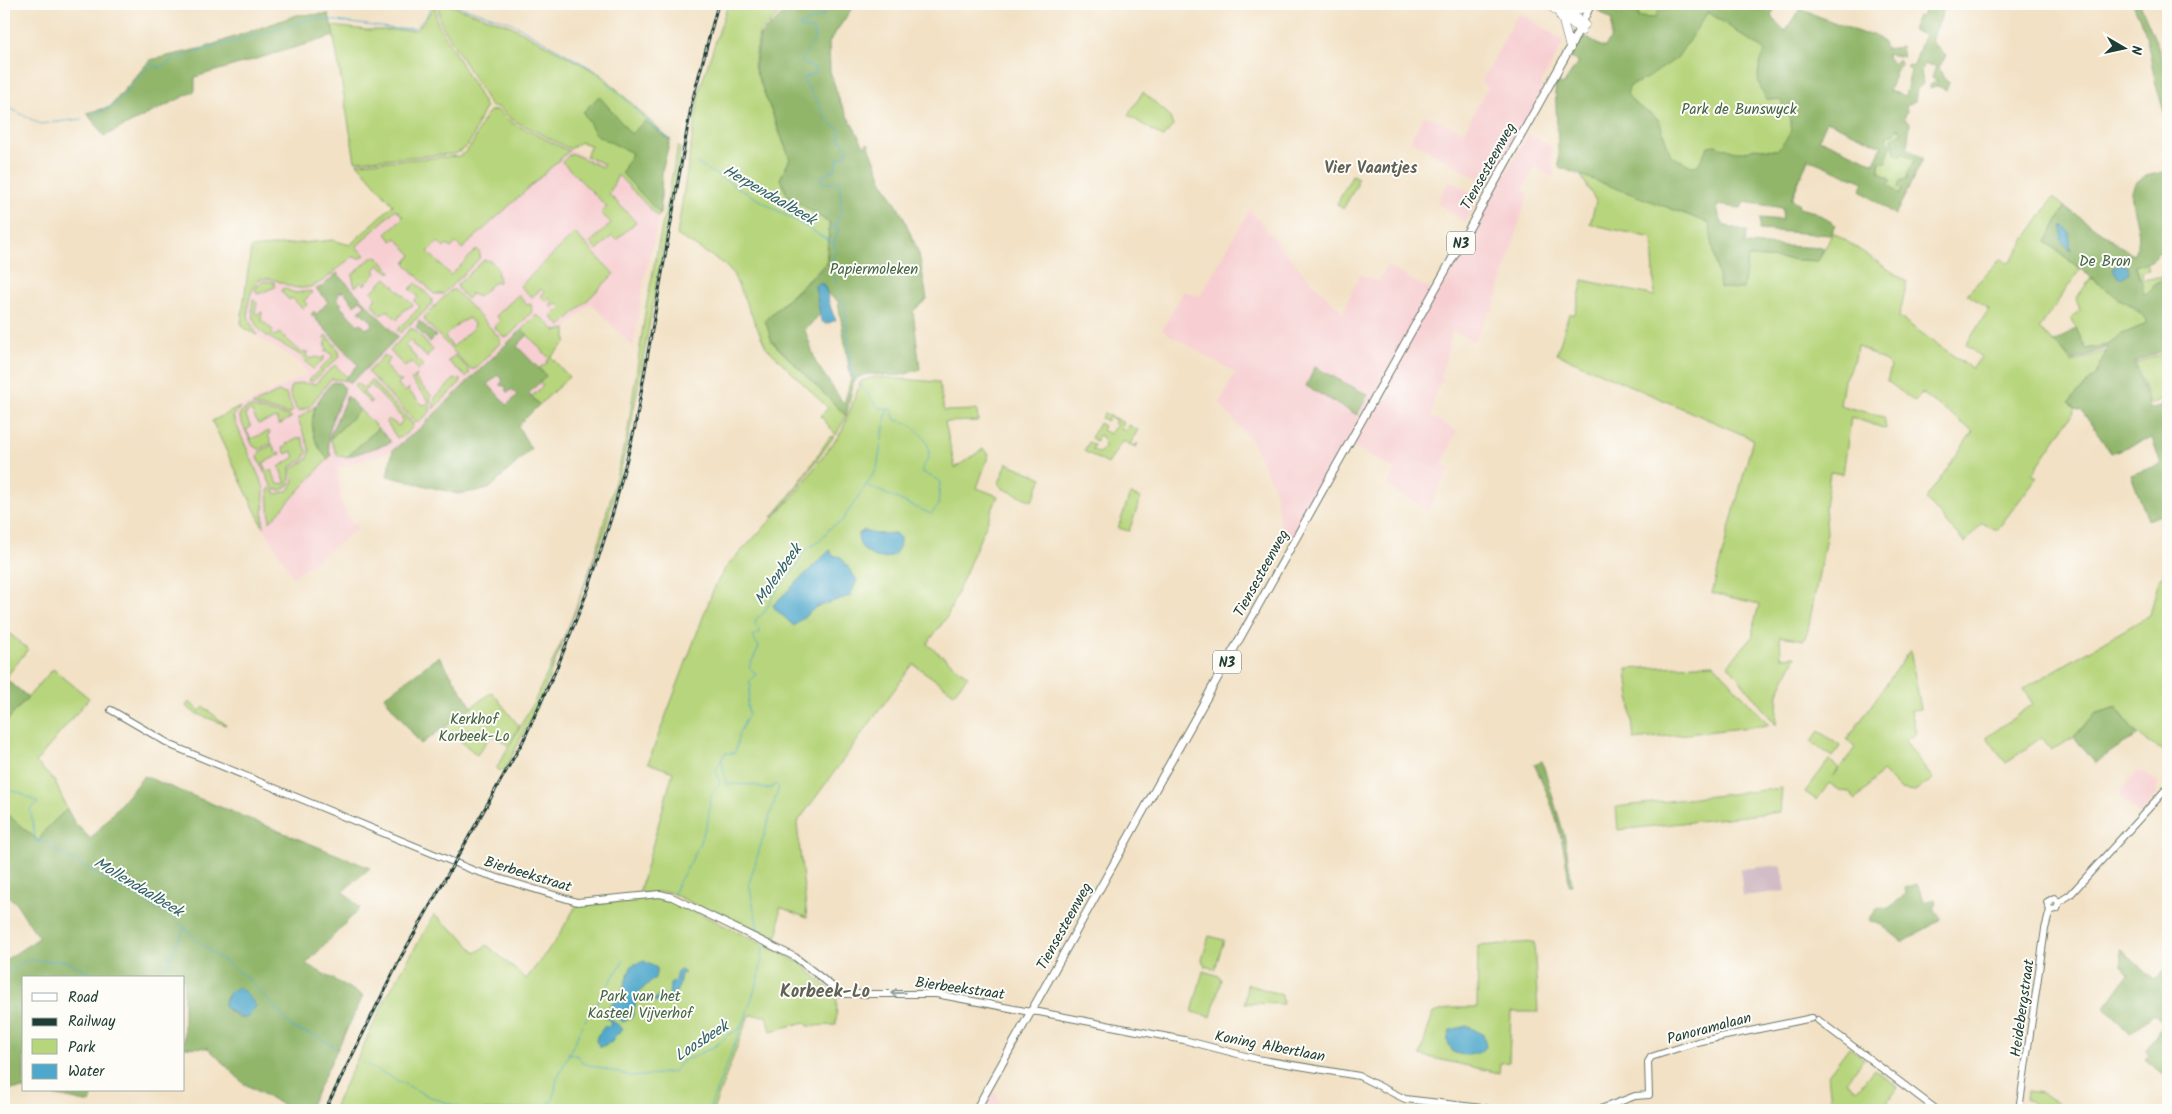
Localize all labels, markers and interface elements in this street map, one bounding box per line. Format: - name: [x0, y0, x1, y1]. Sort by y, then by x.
- north arrow: [2100, 22, 2150, 72]
- text: N: [2124, 44, 2147, 56]
- park label: Park de Bunswyck: [1681, 98, 1798, 122]
- street label: Tiensesteenweg: [1455, 118, 1523, 215]
- district label: Vier Vaantjes: [1325, 156, 1418, 181]
- water label: Herpendaalbeek: [718, 159, 823, 233]
- road number: N3: [1447, 232, 1475, 254]
- park label: De Bron: [2079, 250, 2131, 274]
- park label: Papiermoleken: [830, 258, 918, 282]
- street label: Tiensesteenweg: [1228, 525, 1296, 622]
- water label: Molenbeek: [748, 537, 810, 611]
- road number: N3: [1213, 650, 1241, 674]
- park label: Kerkhof Korbeek-Lo: [439, 708, 510, 749]
- street label: Bierbeekstraat: [481, 850, 575, 900]
- water label: Mollendaalbeek: [89, 851, 190, 925]
- street label: Tiensesteenweg: [1031, 878, 1099, 975]
- street label: Heidebergstraat: [2004, 958, 2042, 1059]
- street label: Bierbeekstraat: [913, 971, 1006, 1007]
- legend: [22, 976, 185, 1092]
- district label: Korbeek-Lo: [780, 978, 870, 1007]
- park label: Park van het Kasteel Vijverhof: [587, 985, 694, 1026]
- text: Road: [68, 986, 99, 1010]
- one-way arrow: [890, 989, 906, 998]
- street label: Panoramalaan: [1664, 1006, 1754, 1052]
- text: Railway: [68, 1010, 116, 1034]
- water label: Loosbeek: [670, 1013, 736, 1068]
- street label: Koning Albertlaan: [1212, 1024, 1327, 1069]
- text: Park: [68, 1036, 96, 1060]
- text: Water: [68, 1060, 105, 1084]

